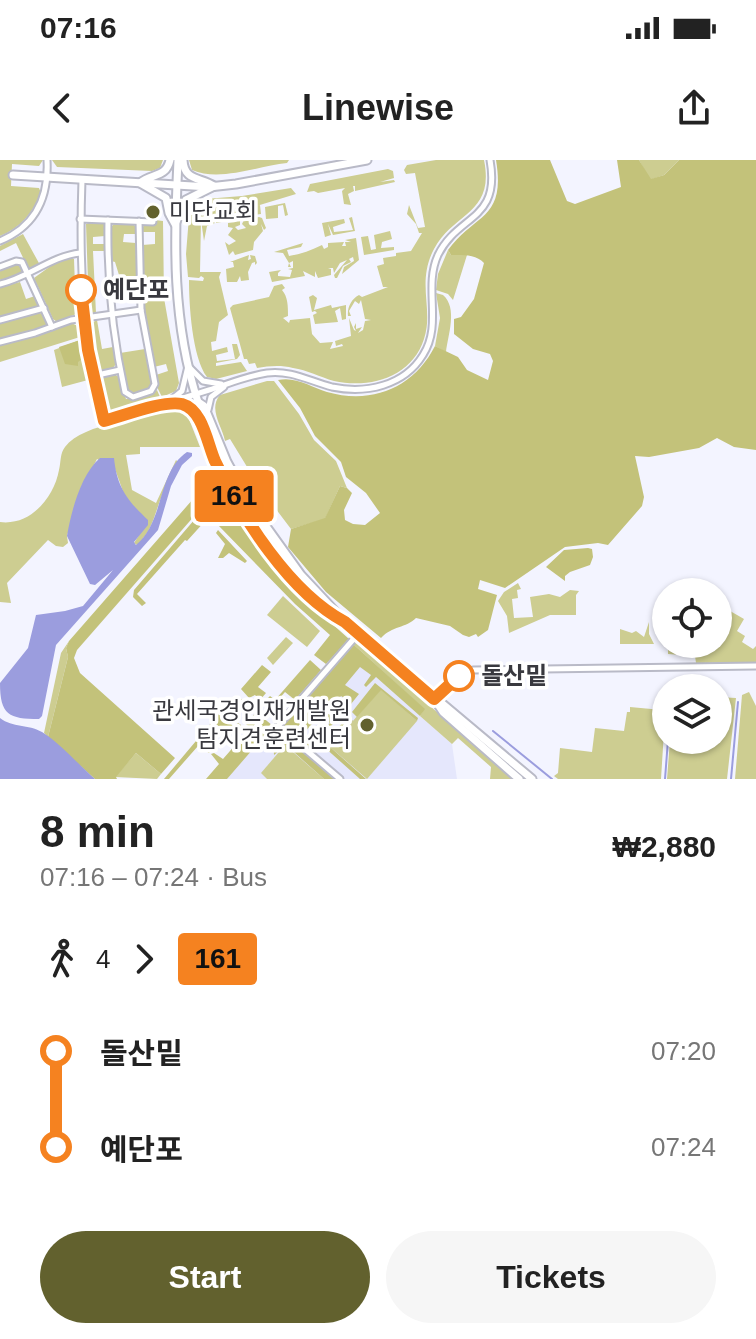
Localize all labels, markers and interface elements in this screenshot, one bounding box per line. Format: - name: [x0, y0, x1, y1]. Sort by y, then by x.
- text: 07:16: [40, 11, 117, 44]
- icon: back: [40, 86, 84, 130]
- icon: share: [672, 86, 716, 130]
- text: Linewise: [302, 87, 454, 128]
- place label: 미단교회: [169, 198, 257, 225]
- marker: 미단교회: [144, 203, 162, 221]
- marker: 예단포: [66, 275, 96, 305]
- place label: 예단포: [103, 276, 169, 303]
- line badge: 161: [188, 470, 280, 522]
- text: 161: [211, 480, 257, 511]
- map controls: [652, 578, 732, 754]
- button: locate: [652, 578, 732, 658]
- marker: 돌산밑: [444, 661, 474, 691]
- place label: 돌산밑: [481, 662, 547, 689]
- button: layers: [652, 674, 732, 754]
- place label: 관세국경인재개발원 탐지견훈련센터: [152, 697, 351, 752]
- marker: 관세국경인재개발원 탐지견훈련센터: [358, 716, 376, 734]
- text: 8 min: [40, 807, 155, 856]
- text: ₩2,880: [613, 830, 716, 863]
- text: 07:16 – 07:24 · Bus: [40, 862, 267, 892]
- icon: walk: [40, 937, 84, 981]
- icon: forward: [122, 937, 166, 981]
- text: 161: [194, 943, 241, 974]
- text: 4: [96, 944, 110, 974]
- text: 07:20: [651, 1036, 716, 1066]
- text: 돌산밑: [100, 1037, 183, 1070]
- text: 07:24: [651, 1132, 716, 1162]
- text: 예단포: [100, 1133, 183, 1166]
- button: Start: [40, 1231, 370, 1323]
- button: Tickets: [386, 1231, 716, 1323]

